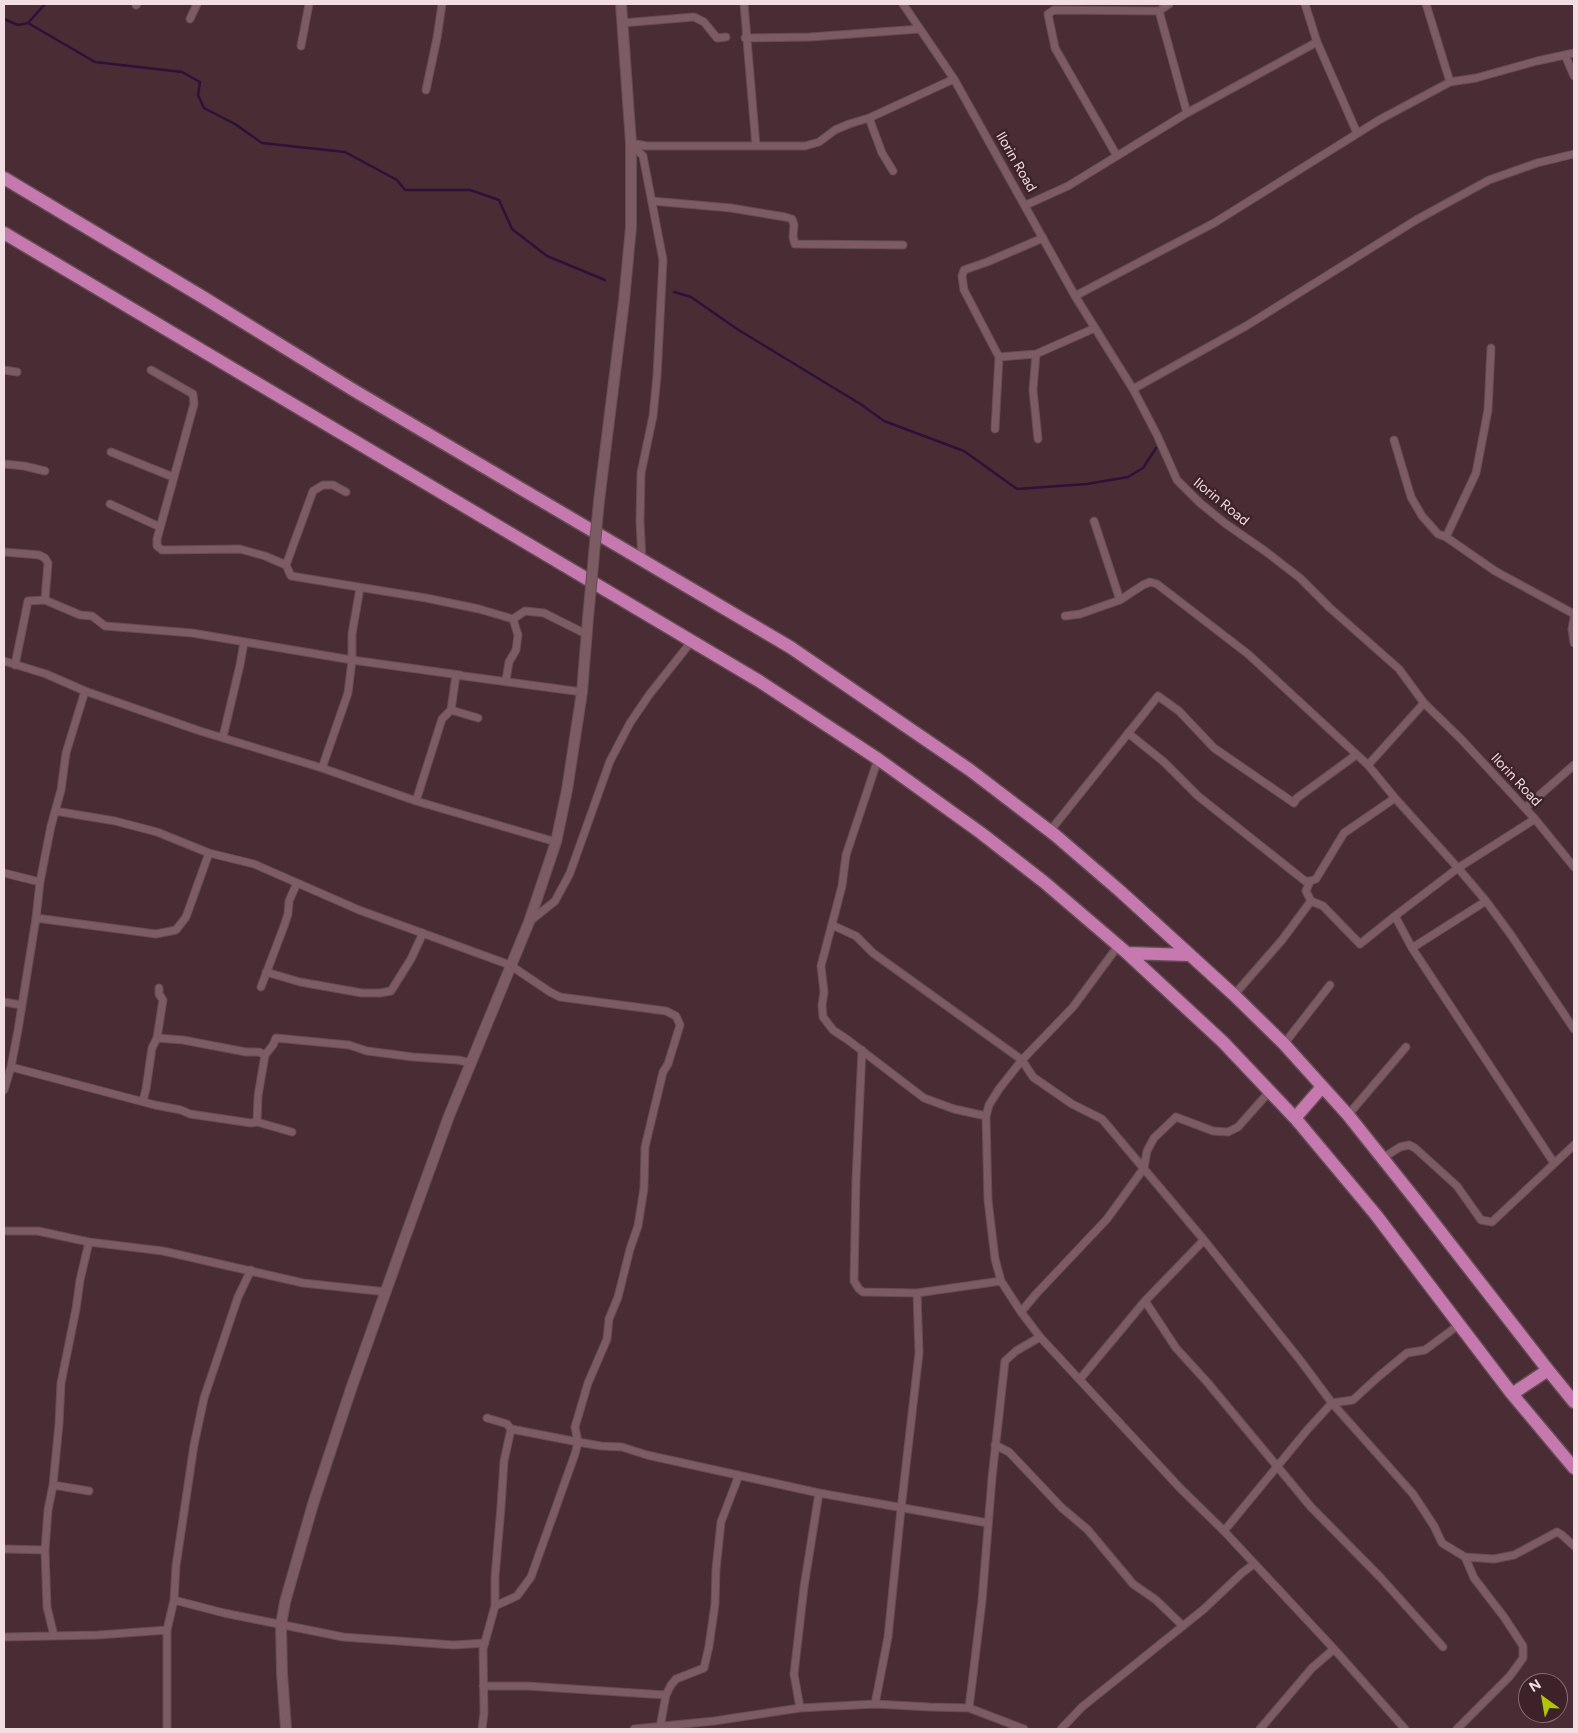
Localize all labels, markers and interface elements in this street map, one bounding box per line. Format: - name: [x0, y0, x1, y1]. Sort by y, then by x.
- street label: Ilorin Road: [992, 129, 1040, 195]
- street label: Ilorin Road: [1190, 475, 1252, 529]
- street label: Ilorin Road: [1487, 750, 1545, 810]
- north arrow: [1518, 1673, 1568, 1723]
- text: N: [1526, 1676, 1544, 1696]

